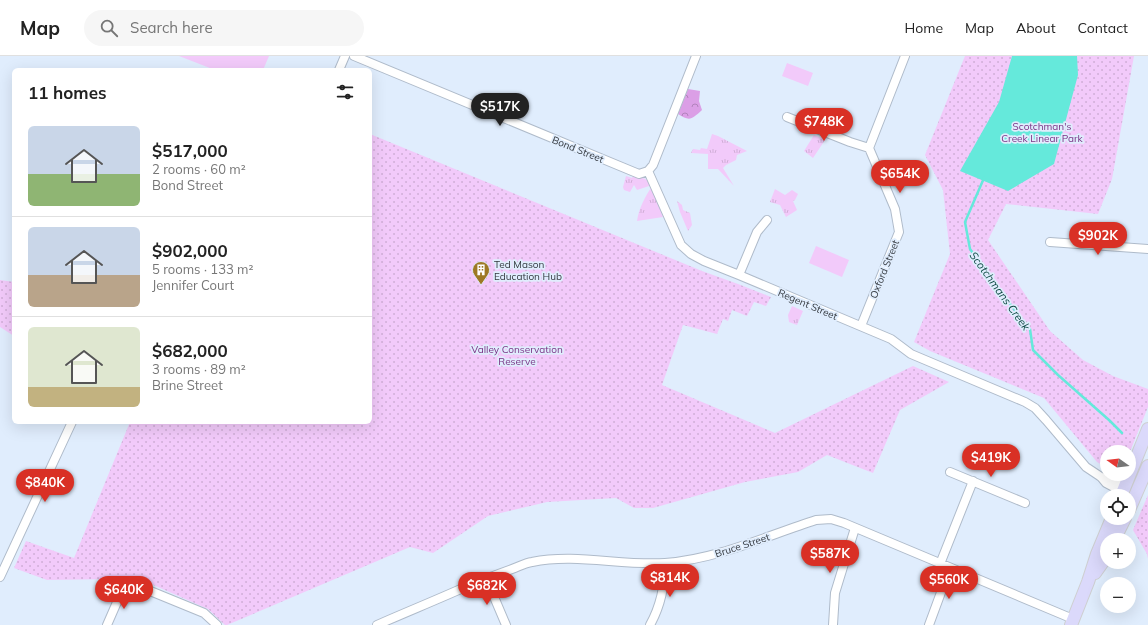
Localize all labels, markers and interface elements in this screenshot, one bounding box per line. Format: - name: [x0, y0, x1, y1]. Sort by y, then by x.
- search box: [84, 10, 364, 46]
- text: Map: [20, 16, 60, 40]
- icon: search: [98, 17, 120, 39]
- text: Search here: [130, 18, 213, 37]
- text: Home: [904, 19, 943, 37]
- text: Map: [965, 19, 994, 37]
- text: About: [1016, 19, 1056, 37]
- text: Contact: [1078, 19, 1128, 37]
- icon: filters: [334, 81, 356, 103]
- text: 11 homes: [28, 82, 107, 103]
- pin: $517K: [472, 93, 528, 127]
- text: $517K: [480, 98, 520, 114]
- pin: $748K: [796, 108, 852, 142]
- text: $748K: [804, 113, 844, 129]
- park label: Scotchman's Creek Linear Park: [1001, 120, 1084, 145]
- street label: Bond Street: [550, 133, 606, 166]
- text: $517,000: [152, 140, 228, 161]
- icon: home: [60, 142, 108, 190]
- pin: $654K: [872, 160, 928, 194]
- text: 2 rooms · 60 m²: [152, 161, 246, 177]
- text: $654K: [880, 165, 920, 181]
- text: Bond Street: [152, 177, 223, 193]
- pin: $902K: [1070, 222, 1126, 256]
- text: $902K: [1078, 227, 1118, 243]
- street label: Oxford Street: [867, 238, 902, 300]
- text: $902,000: [152, 240, 228, 261]
- icon: home: [60, 243, 108, 291]
- water label: Scotchmans Creek: [967, 249, 1034, 333]
- place label: Ted Mason Education Hub: [494, 258, 562, 283]
- building icon: Ted Mason Education Hub: [471, 260, 491, 285]
- text: 5 rooms · 133 m²: [152, 261, 253, 277]
- text: Jennifer Court: [152, 277, 234, 293]
- street label: Regent Street: [776, 286, 840, 323]
- text: $682,000: [152, 340, 228, 361]
- icon: home: [60, 343, 108, 391]
- park label: Valley Conservation Reserve: [471, 343, 563, 368]
- text: 3 rooms · 89 m²: [152, 361, 246, 377]
- text: Brine Street: [152, 377, 223, 393]
- pin: $419K: [963, 444, 1019, 478]
- north arrow: [1100, 445, 1136, 481]
- map controls: [1100, 445, 1136, 613]
- text: $419K: [971, 449, 1011, 465]
- pin: $840K: [17, 469, 73, 503]
- text: $840K: [25, 474, 65, 490]
- button: locate: [1100, 489, 1136, 525]
- street label: Bruce Street: [713, 530, 772, 560]
- button: +: [1100, 533, 1136, 569]
- pin: $587K: [802, 540, 858, 574]
- text: $587K: [810, 545, 850, 561]
- pin: $814K: [642, 564, 698, 598]
- pin: $560K: [921, 566, 977, 600]
- text: $814K: [650, 569, 690, 585]
- text: $560K: [929, 571, 969, 587]
- pin: $682K: [459, 572, 515, 606]
- pin: $640K: [96, 576, 152, 610]
- text: $682K: [467, 577, 507, 593]
- button: −: [1100, 577, 1136, 613]
- text: $640K: [104, 581, 144, 597]

